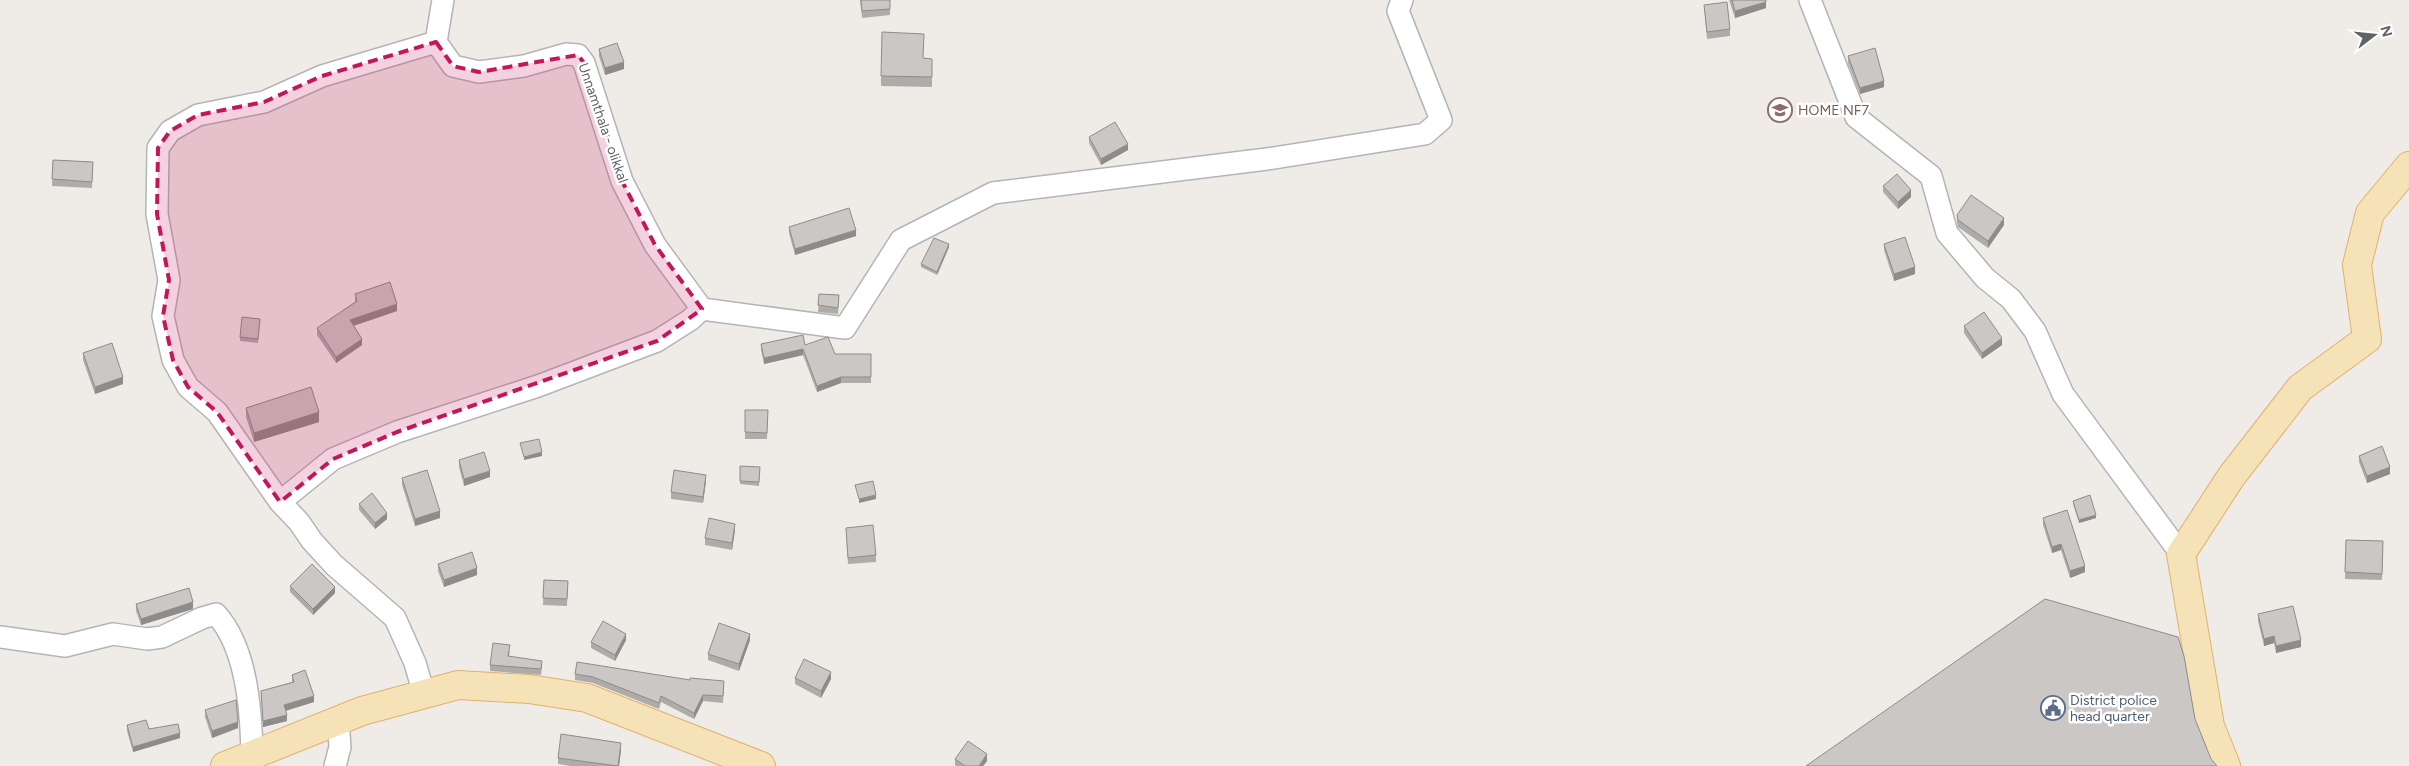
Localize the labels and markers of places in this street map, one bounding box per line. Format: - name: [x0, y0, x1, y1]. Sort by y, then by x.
- school or university icon: HOME NF7: [1767, 97, 1793, 123]
- place label: HOME NF7: [1798, 102, 1869, 119]
- place label: District police head quarter: [2070, 692, 2157, 725]
- public building icon: District police head quarter: [2040, 695, 2066, 721]

